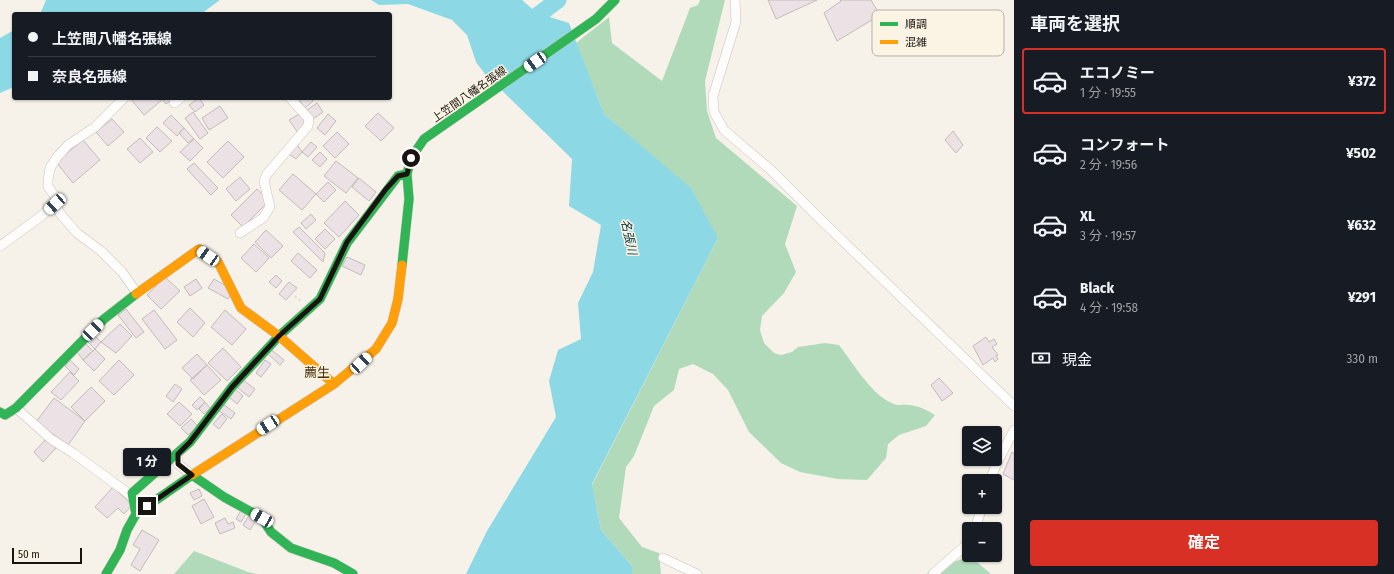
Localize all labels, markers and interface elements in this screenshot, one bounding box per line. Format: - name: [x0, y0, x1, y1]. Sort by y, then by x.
- legend: [872, 10, 1004, 56]
- text: 車両を選択: [1030, 13, 1120, 35]
- text: 順調: [905, 18, 927, 31]
- text: 上笠間八幡名張線: [52, 30, 172, 48]
- text: 混雑: [905, 36, 927, 49]
- car: [522, 50, 548, 74]
- icon: car: [1032, 63, 1068, 99]
- street label: 上笠間八幡名張線: [430, 64, 509, 125]
- text: エコノミー: [1080, 64, 1155, 82]
- text: 奈良名張線: [52, 68, 127, 86]
- text: ¥372: [1348, 72, 1376, 90]
- text: 1 分 · 19:55: [1080, 85, 1136, 100]
- icon: car: [1032, 135, 1068, 171]
- text: コンフォート: [1080, 136, 1170, 154]
- text: ¥502: [1346, 144, 1376, 162]
- route start: [402, 149, 420, 167]
- text: 2 分 · 19:56: [1080, 157, 1137, 172]
- car: [42, 192, 68, 216]
- icon: car: [1032, 207, 1068, 243]
- text: XL: [1080, 207, 1095, 225]
- text: ¥632: [1347, 216, 1376, 234]
- water label: 名張川: [618, 218, 640, 258]
- text: 3 分 · 19:57: [1080, 228, 1136, 243]
- car: [195, 244, 221, 268]
- icon: car: [1032, 279, 1068, 315]
- text: Black: [1080, 279, 1114, 297]
- text: ¥291: [1348, 288, 1376, 306]
- text: 4 分 · 19:58: [1080, 300, 1138, 315]
- car: [80, 317, 106, 343]
- icon: cash: [1030, 347, 1052, 369]
- car: [348, 350, 374, 376]
- text: 現金: [1062, 351, 1092, 369]
- text: 330 m: [1346, 351, 1378, 366]
- district label: 薦生: [304, 365, 330, 380]
- car: [255, 413, 281, 437]
- map controls: [962, 426, 1002, 562]
- button: layers: [962, 426, 1002, 466]
- callout: 1 分: [123, 448, 171, 476]
- text: 1 分: [136, 454, 158, 469]
- button: +: [962, 474, 1002, 514]
- route end: [138, 497, 156, 515]
- car: [249, 507, 275, 529]
- button: 確定: [1030, 520, 1378, 566]
- button: −: [962, 522, 1002, 562]
- scale bar: [12, 546, 82, 565]
- text: 50 m: [18, 548, 40, 561]

